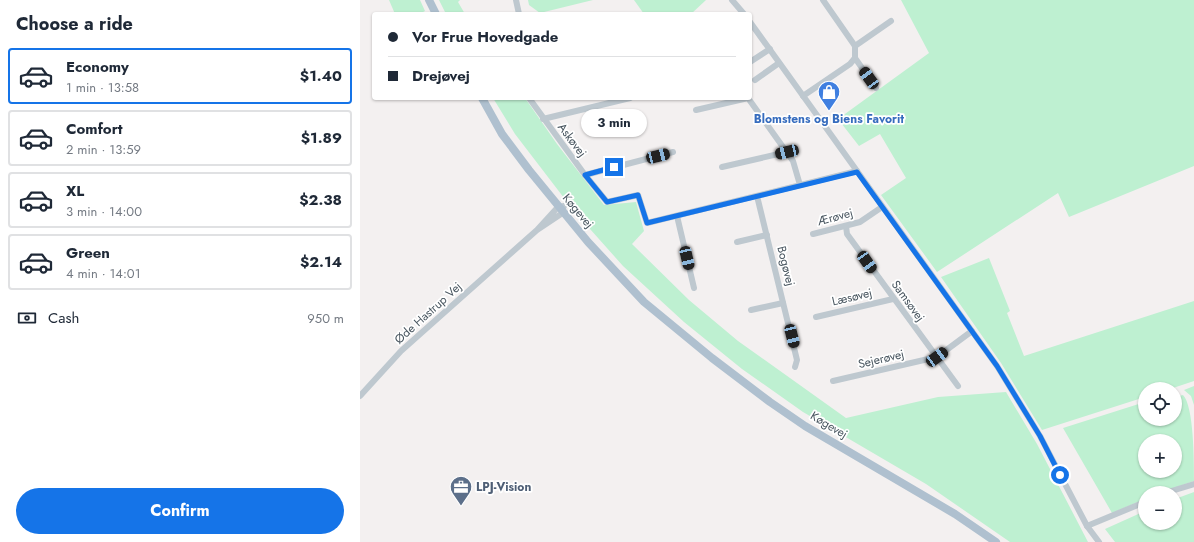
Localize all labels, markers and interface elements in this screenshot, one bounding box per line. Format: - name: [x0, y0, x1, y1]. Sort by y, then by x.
- text: Choose a ride: [16, 11, 133, 37]
- text: Vor Frue Hovedgade: [412, 26, 558, 48]
- text: Economy: [66, 56, 129, 78]
- icon: car: [18, 58, 54, 94]
- text: $1.40: [300, 65, 342, 87]
- text: Drejøvej: [412, 65, 470, 87]
- car: [857, 65, 881, 91]
- text: 1 min · 13:58: [66, 78, 139, 97]
- shop icon: Blomstens og Biens Favorit: [816, 79, 842, 112]
- callout: 3 min: [581, 109, 647, 137]
- place label: Blomstens og Biens Favorit: [754, 110, 904, 128]
- text: 3 min: [597, 113, 631, 132]
- text: Comfort: [66, 118, 123, 140]
- street label: Askøvej: [553, 119, 591, 161]
- icon: car: [18, 120, 54, 156]
- text: $1.89: [301, 127, 342, 149]
- text: 2 min · 13:59: [66, 140, 141, 159]
- car: [774, 143, 800, 161]
- car: [645, 147, 671, 165]
- route end: [605, 158, 623, 176]
- text: XL: [66, 180, 84, 202]
- icon: car: [18, 182, 54, 218]
- text: $2.38: [299, 189, 342, 211]
- street label: Køgevej: [558, 190, 598, 232]
- text: 3 min · 14:00: [66, 202, 142, 221]
- street label: Ærøvej: [815, 204, 855, 230]
- text: Green: [66, 242, 110, 264]
- icon: car: [18, 244, 54, 280]
- street label: Bogøvej: [772, 244, 800, 288]
- car: [678, 245, 696, 271]
- car: [855, 249, 879, 275]
- text: $2.14: [300, 251, 342, 273]
- text: 4 min · 14:01: [66, 264, 141, 283]
- street label: Samsøvej: [887, 277, 929, 325]
- street label: Øde Hastrup Vej: [390, 278, 466, 348]
- street label: Læsøvej: [830, 284, 874, 310]
- icon: cash: [16, 307, 38, 329]
- text: Cash: [48, 307, 79, 329]
- text: 950 m: [307, 309, 344, 328]
- car: [783, 323, 801, 349]
- street label: Sejerøvej: [856, 345, 906, 373]
- car: [924, 345, 950, 369]
- map controls: [1138, 382, 1182, 530]
- button: locate: [1138, 382, 1182, 426]
- street label: Køgevej: [807, 407, 851, 443]
- button: +: [1138, 434, 1182, 478]
- route start: [1051, 466, 1069, 484]
- office icon: LPJ-Vision: [448, 474, 474, 507]
- place label: LPJ-Vision: [476, 478, 531, 496]
- button: −: [1138, 486, 1182, 530]
- button: Confirm: [16, 488, 344, 534]

